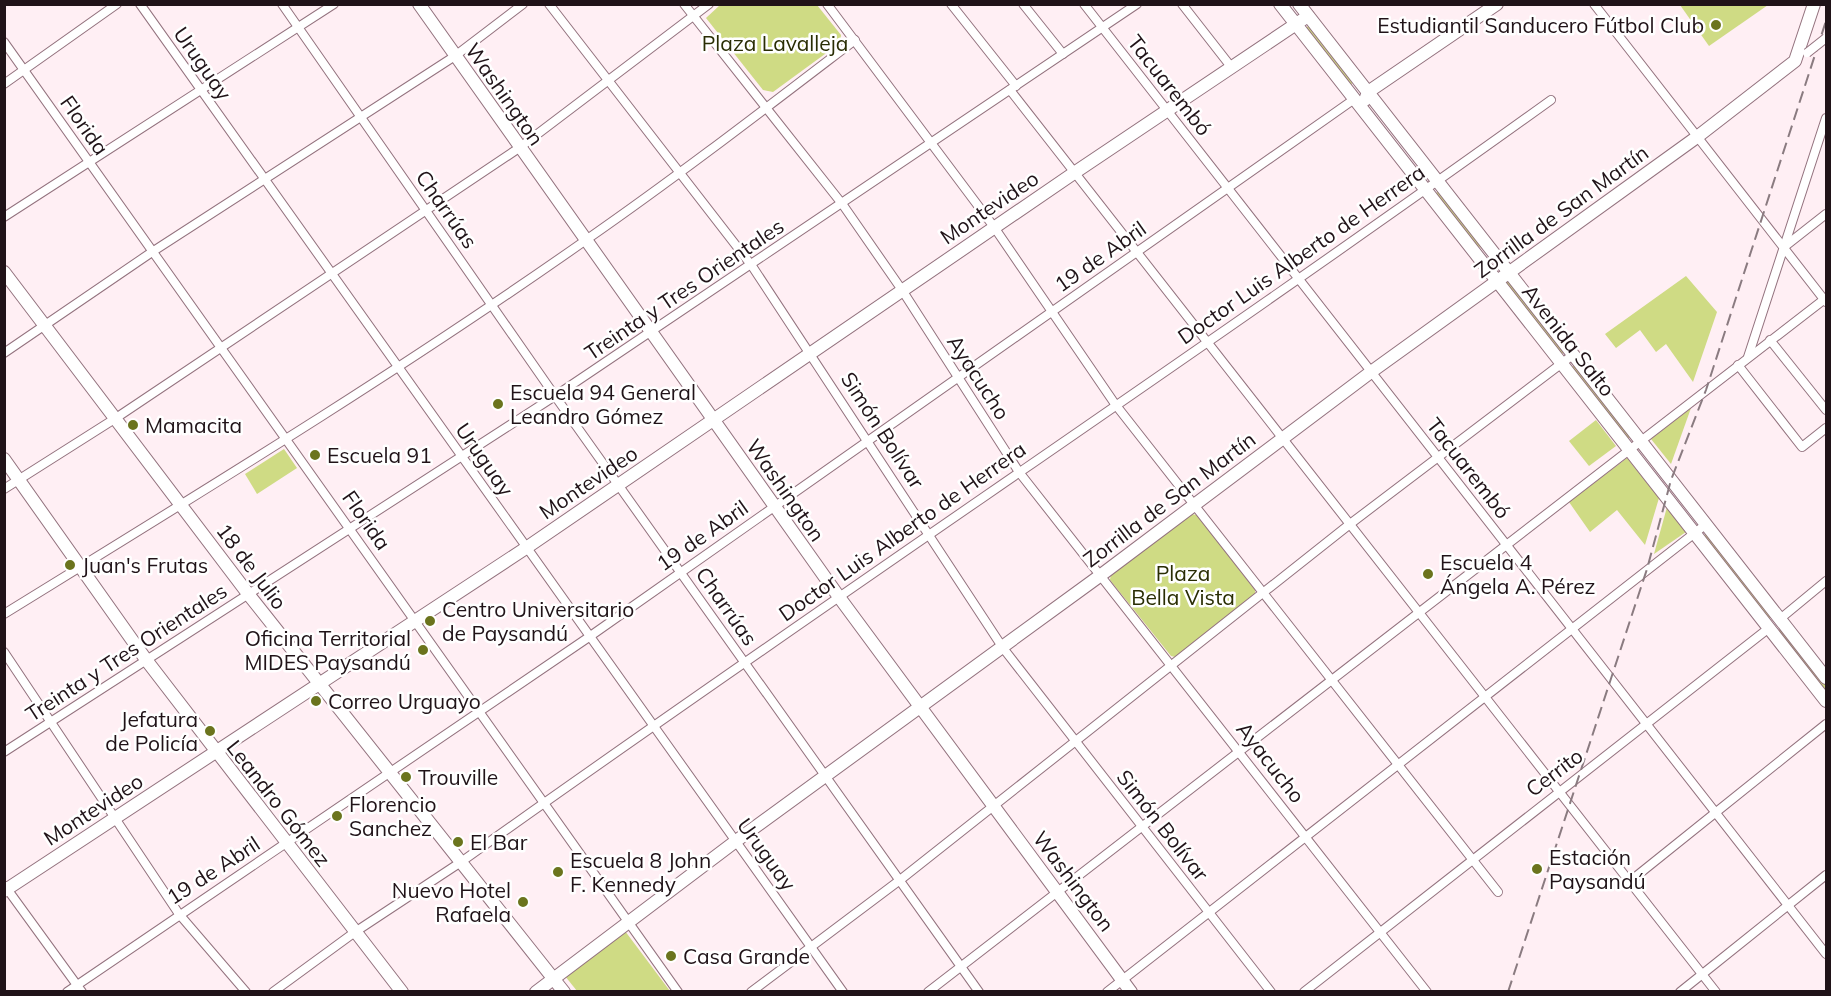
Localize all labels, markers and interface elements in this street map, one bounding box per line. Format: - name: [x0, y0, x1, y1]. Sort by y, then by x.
- place label: Estudiantil Sanducero Fútbol Club: [1377, 12, 1704, 38]
- marker: Estudiantil Sanducero Fútbol Club: [1709, 18, 1723, 32]
- street label: Uruguay: [168, 21, 238, 105]
- street label: Tacuarembó: [1123, 29, 1217, 141]
- park label: Plaza Lavalleja: [702, 30, 848, 56]
- street label: Washington: [460, 38, 550, 150]
- street label: Florida: [55, 90, 115, 160]
- street label: Zorrilla de San Martín: [1469, 139, 1653, 283]
- street label: Doctor Luis Alberto de Herrera: [1172, 159, 1430, 349]
- street label: Charrúas: [411, 165, 483, 253]
- street label: Montevideo: [935, 165, 1043, 249]
- street label: Treinta y Tres Orientales: [579, 213, 789, 365]
- street label: 19 de Abril: [1049, 215, 1151, 297]
- street label: Avenida Salto: [1517, 279, 1621, 401]
- street label: Ayacucho: [942, 330, 1016, 424]
- street label: Simón Bolívar: [836, 367, 931, 493]
- place label: Escuela 94 General Leandro Gómez: [510, 379, 696, 429]
- marker: Escuela 94 General Leandro Gómez: [491, 397, 505, 411]
- place label: Mamacita: [145, 412, 242, 438]
- street label: Tacuarembó: [1422, 412, 1516, 524]
- street label: Uruguay: [450, 417, 520, 501]
- marker: Mamacita: [126, 418, 140, 432]
- street label: Zorrilla de San Martín: [1078, 426, 1260, 572]
- street label: Washington: [741, 434, 831, 546]
- street label: Doctor Luis Alberto de Herrera: [773, 436, 1031, 626]
- street label: Montevideo: [534, 440, 642, 524]
- place label: Escuela 91: [327, 442, 432, 468]
- marker: Escuela 91: [308, 448, 322, 462]
- street label: Florida: [337, 485, 397, 555]
- street label: 19 de Abril: [651, 494, 753, 576]
- street label: 18 de Julio: [211, 518, 293, 614]
- place label: Escuela 4 Ángela A. Pérez: [1440, 549, 1595, 599]
- place label: Juan's Frutas: [82, 552, 208, 578]
- marker: Juan's Frutas: [63, 558, 77, 572]
- park label: Plaza Bella Vista: [1131, 560, 1235, 610]
- street label: Charrúas: [691, 562, 763, 650]
- marker: Escuela 4 Ángela A. Pérez: [1421, 567, 1435, 581]
- street label: Treinta y Tres Orientales: [21, 577, 231, 727]
- place label: Centro Universitario de Paysandú: [442, 596, 634, 646]
- marker: Centro Universitario de Paysandú: [423, 614, 437, 628]
- place label: Oficina Territorial MIDES Paysandú: [245, 625, 411, 675]
- marker: Oficina Territorial MIDES Paysandú: [416, 643, 430, 657]
- place label: Correo Urguayo: [328, 688, 481, 714]
- marker: Correo Urguayo: [309, 694, 323, 708]
- place label: Jefatura de Policía: [105, 706, 198, 756]
- street label: Ayacucho: [1231, 716, 1311, 808]
- marker: Jefatura de Policía: [203, 724, 217, 738]
- street label: Leandro Gómez: [222, 735, 336, 871]
- street label: Cerrito: [1520, 742, 1588, 802]
- place label: Trouville: [418, 764, 498, 790]
- street label: Simón Bolívar: [1112, 764, 1215, 886]
- street label: Montevideo: [39, 767, 147, 851]
- marker: Trouville: [399, 770, 413, 784]
- place label: Florencio Sanchez: [349, 791, 436, 841]
- marker: Florencio Sanchez: [330, 809, 344, 823]
- street label: Uruguay: [732, 813, 802, 895]
- street label: Washington: [1028, 826, 1120, 936]
- place label: El Bar: [470, 829, 528, 855]
- street label: 19 de Abril: [162, 830, 264, 910]
- marker: El Bar: [451, 835, 465, 849]
- place label: Estación Paysandú: [1549, 844, 1646, 894]
- place label: Escuela 8 John F. Kennedy: [570, 847, 711, 897]
- marker: Estación Paysandú: [1530, 862, 1544, 876]
- marker: Escuela 8 John F. Kennedy: [551, 865, 565, 879]
- place label: Nuevo Hotel Rafaela: [392, 877, 511, 927]
- marker: Nuevo Hotel Rafaela: [516, 895, 530, 909]
- place label: Casa Grande: [683, 943, 810, 969]
- marker: Casa Grande: [664, 949, 678, 963]

